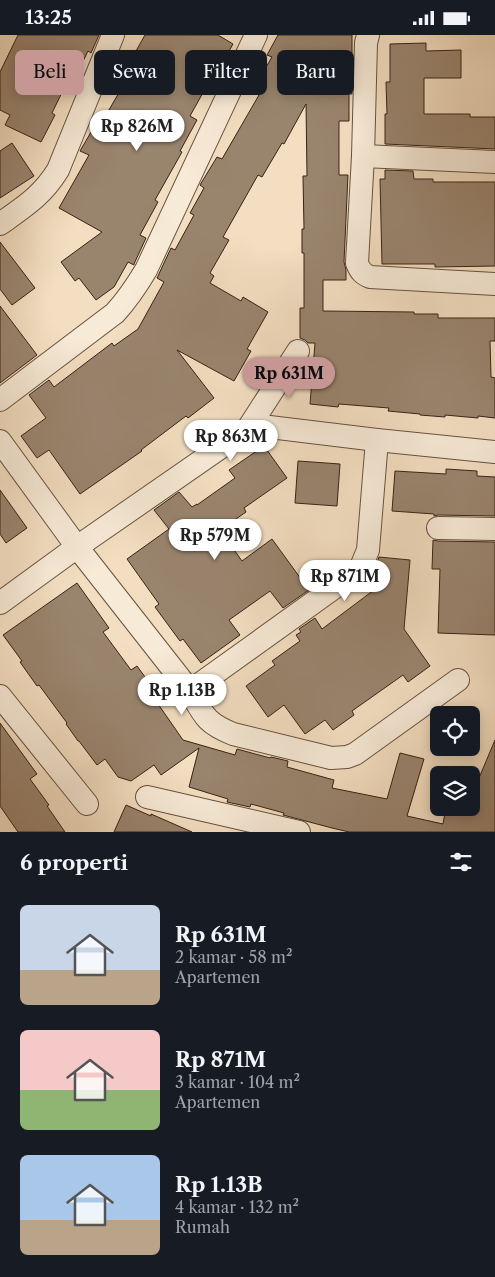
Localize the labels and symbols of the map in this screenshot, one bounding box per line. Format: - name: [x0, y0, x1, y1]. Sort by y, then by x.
- pin: Rp 826M: [91, 109, 183, 152]
- pin: Rp 631M: [243, 357, 335, 399]
- pin: Rp 863M: [185, 419, 277, 462]
- pin: Rp 579M: [169, 519, 261, 561]
- pin: Rp 871M: [299, 559, 391, 602]
- pin: Rp 1.13B: [130, 673, 234, 716]

